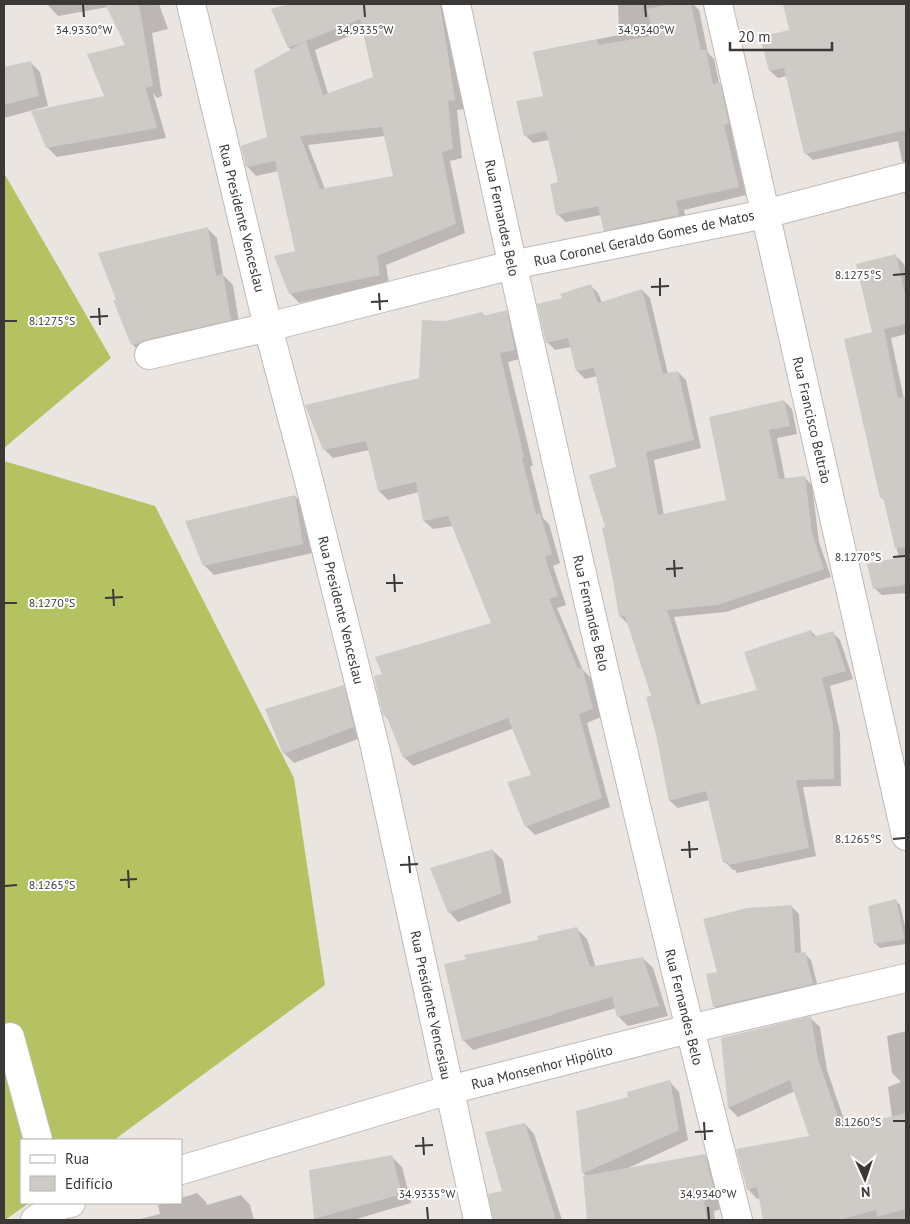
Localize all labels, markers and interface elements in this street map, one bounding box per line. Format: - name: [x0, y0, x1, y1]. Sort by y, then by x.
- scale bar: [730, 20, 832, 52]
- text: 34.9330°W: [56, 22, 112, 37]
- text: 34.9335°W: [337, 22, 393, 37]
- text: 34.9340°W: [618, 22, 674, 37]
- text: 20 m: [738, 27, 771, 46]
- street label: Rua Presidente Venceslau: [215, 142, 269, 294]
- street label: Rua Fernandes Belo: [481, 158, 523, 278]
- street label: Rua Coronel Geraldo Gomes de Matos: [532, 206, 756, 270]
- text: 8.1275°S: [835, 267, 881, 282]
- text: 8.1275°S: [29, 313, 75, 328]
- street label: Rua Francisco Beltrão: [789, 355, 835, 485]
- street label: Rua Presidente Venceslau: [314, 534, 368, 686]
- text: 8.1270°S: [835, 549, 881, 564]
- street label: Rua Fernandes Belo: [569, 553, 613, 673]
- text: 8.1270°S: [29, 595, 75, 610]
- text: 8.1265°S: [835, 831, 881, 846]
- text: 8.1265°S: [29, 877, 75, 892]
- street label: Rua Presidente Venceslau: [406, 929, 456, 1081]
- street label: Rua Fernandes Belo: [661, 947, 707, 1067]
- street label: Rua Monsenhor Hipólito: [469, 1041, 615, 1093]
- text: 8.1260°S: [835, 1114, 881, 1129]
- legend: [20, 1139, 182, 1204]
- text: Rua: [65, 1149, 89, 1168]
- north arrow: [840, 1154, 890, 1204]
- text: Edifício: [65, 1174, 113, 1193]
- text: N: [861, 1183, 871, 1201]
- text: 34.9335°W: [399, 1186, 455, 1201]
- text: 34.9340°W: [680, 1186, 736, 1201]

